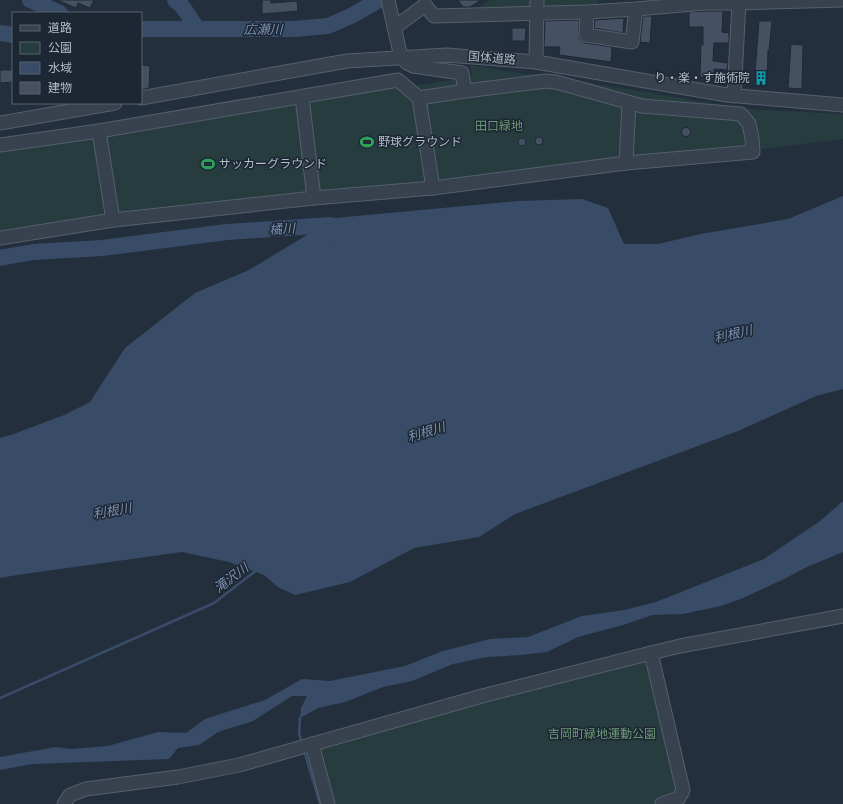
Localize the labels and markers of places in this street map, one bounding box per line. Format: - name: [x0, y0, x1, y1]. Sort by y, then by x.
- building icon: り・楽・す施術院: [753, 70, 769, 86]
- place label: り・楽・す施術院: [654, 71, 750, 85]
- sports icon: 野球グラウンド: [359, 134, 375, 150]
- place label: 野球グラウンド: [378, 135, 462, 149]
- sports icon: サッカーグラウンド: [200, 156, 216, 172]
- place label: サッカーグラウンド: [219, 157, 327, 171]

